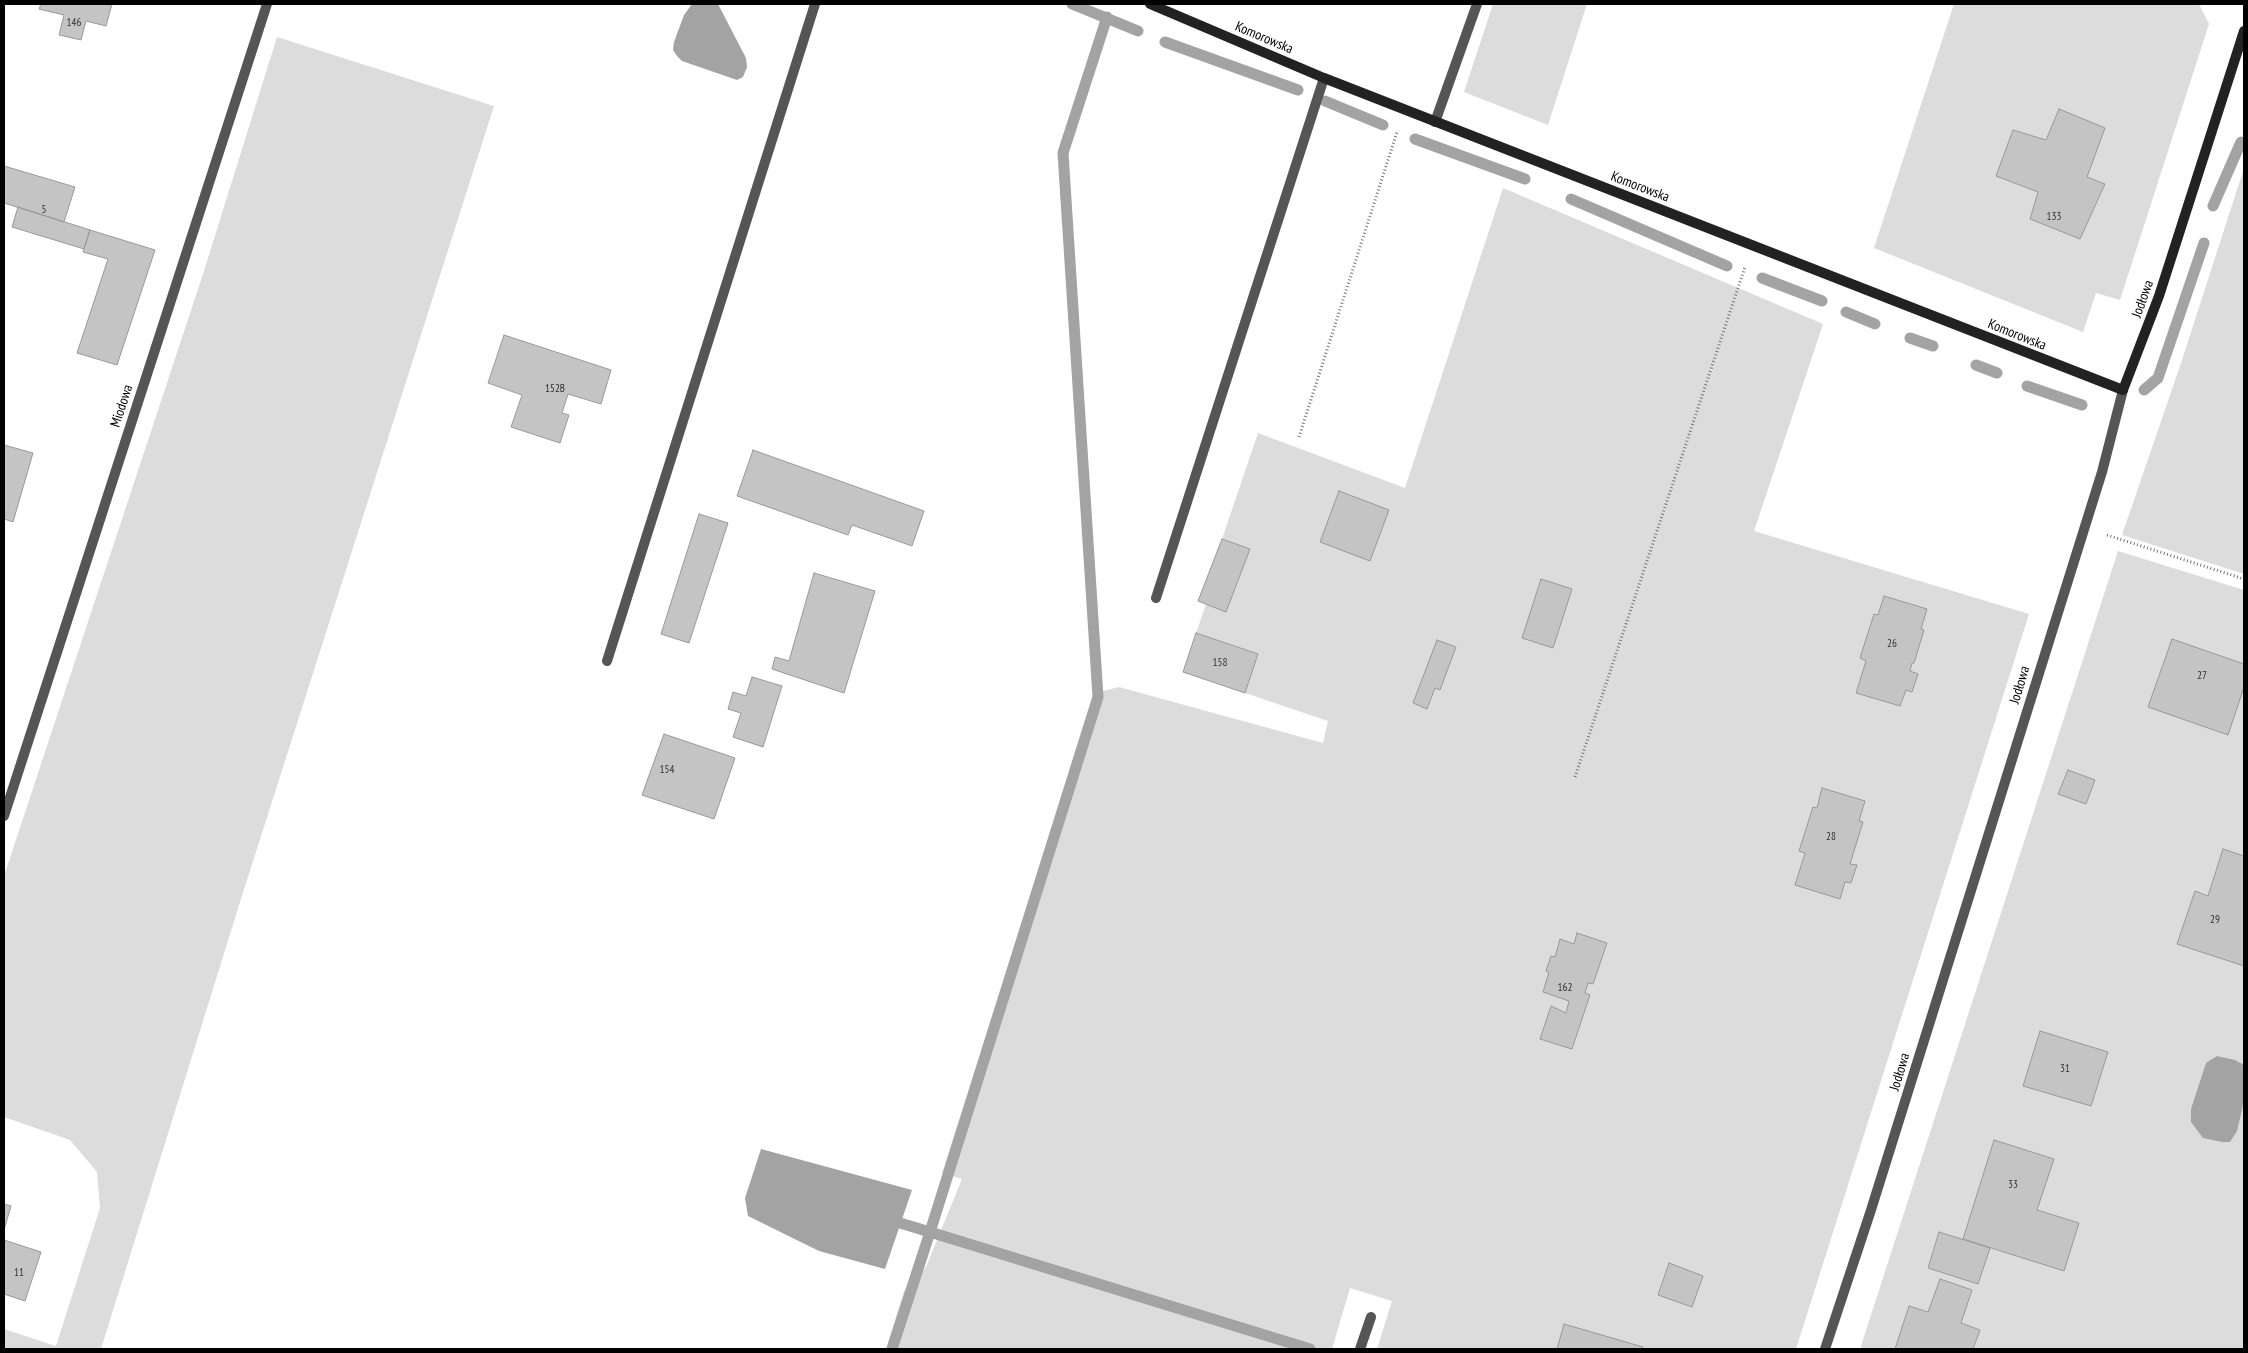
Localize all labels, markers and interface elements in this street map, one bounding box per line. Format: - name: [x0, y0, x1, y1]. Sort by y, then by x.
- house number: 146: [67, 16, 81, 30]
- street label: Komorowska: [1232, 18, 1296, 58]
- street label: Komorowska: [1608, 168, 1672, 206]
- house number: 5: [42, 203, 46, 217]
- house number: 133: [2047, 210, 2061, 224]
- street label: Jodłowa: [2129, 278, 2157, 320]
- street label: Komorowska: [1985, 316, 2049, 354]
- house number: 152B: [545, 382, 565, 396]
- street label: Miodowa: [107, 383, 137, 429]
- house number: 26: [1887, 637, 1897, 651]
- house number: 158: [1213, 656, 1227, 670]
- street label: Jodłowa: [2006, 664, 2034, 706]
- house number: 27: [2197, 669, 2207, 683]
- house number: 154: [660, 763, 674, 777]
- house number: 28: [1826, 830, 1836, 844]
- house number: 29: [2210, 913, 2220, 927]
- house number: 162: [1558, 981, 1572, 995]
- street label: Jodłowa: [1886, 1051, 1914, 1093]
- house number: 31: [2060, 1062, 2070, 1076]
- house number: 33: [2008, 1178, 2018, 1192]
- house number: 11: [14, 1266, 24, 1280]

